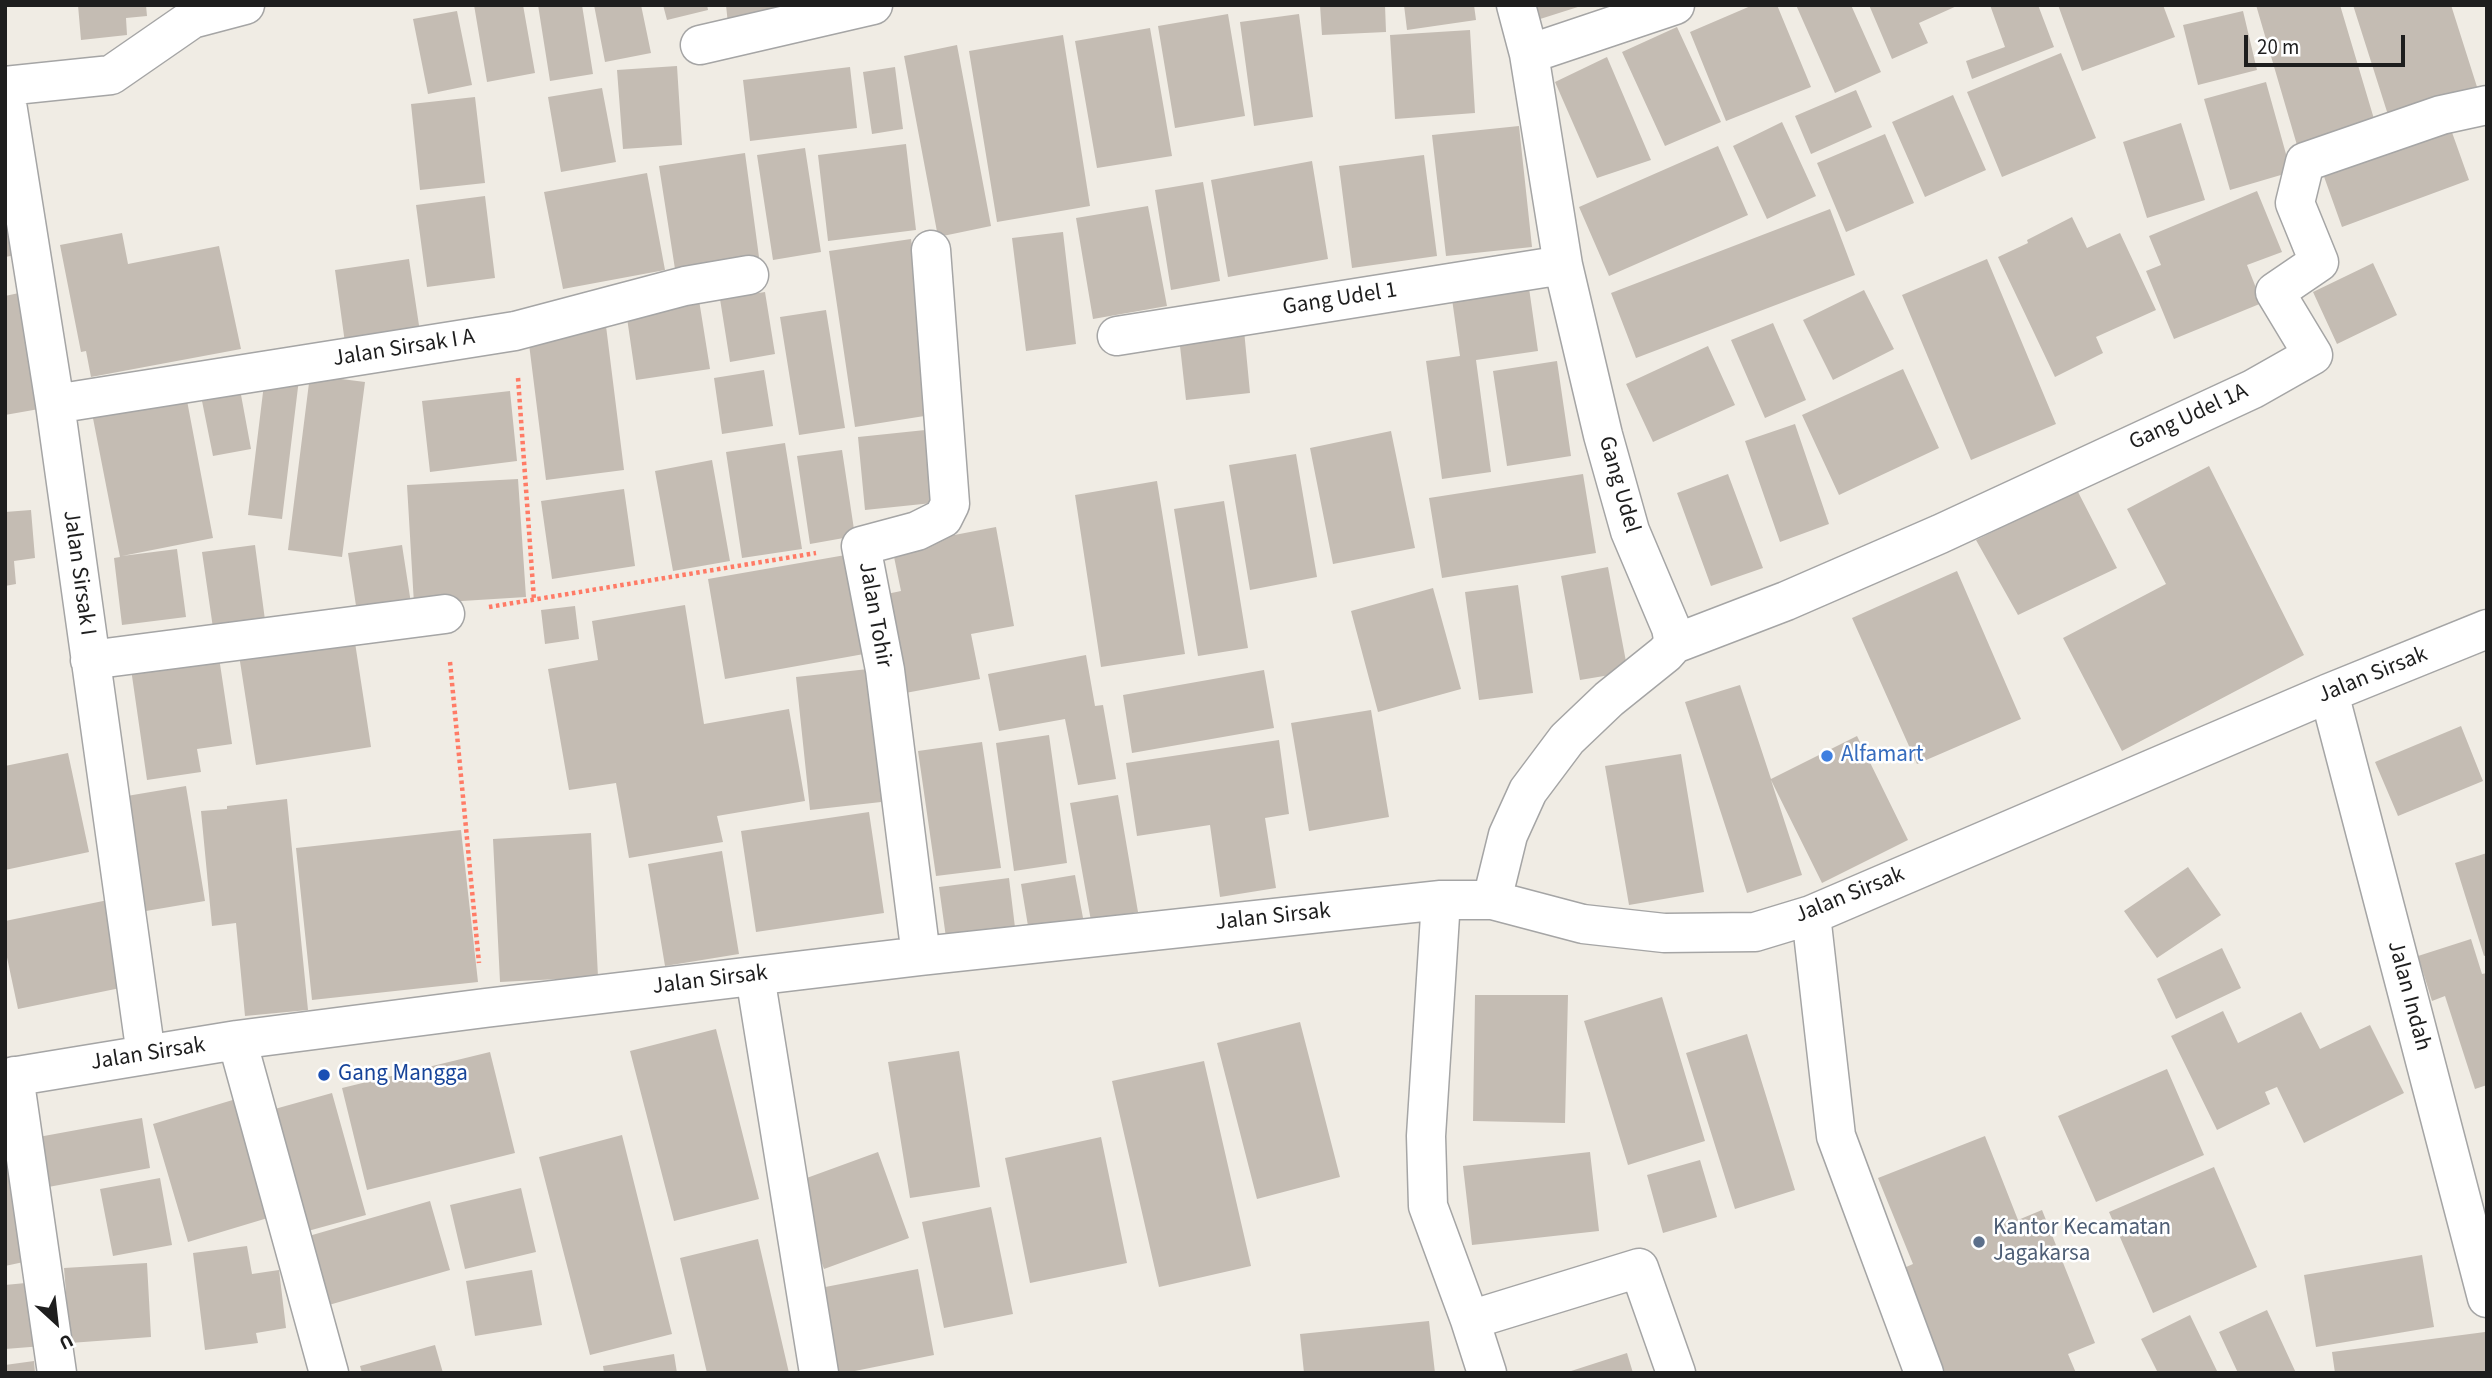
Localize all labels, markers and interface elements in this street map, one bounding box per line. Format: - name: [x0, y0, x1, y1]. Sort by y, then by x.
- scale bar: [2247, 21, 2408, 65]
- text: 20 m: [2257, 32, 2299, 62]
- street label: Gang Udel 1: [1281, 277, 1399, 323]
- street label: Jalan Sirsak I A: [331, 324, 477, 374]
- street label: Gang Udel 1A: [2125, 378, 2253, 458]
- street label: Gang Udel: [1591, 433, 1645, 537]
- street label: Jalan Sirsak I: [56, 509, 100, 637]
- street label: Jalan Tohir: [851, 560, 897, 670]
- street label: Jalan Sirsak: [2314, 642, 2432, 710]
- place label: Alfamart: [1841, 742, 1924, 770]
- marker: Alfamart: [1819, 748, 1835, 764]
- street label: Jalan Sirsak: [1791, 862, 1909, 930]
- street label: Jalan Sirsak: [1214, 898, 1332, 938]
- street label: Jalan Indah: [2380, 938, 2436, 1054]
- street label: Jalan Sirsak: [651, 960, 769, 1002]
- street label: Jalan Sirsak: [89, 1032, 207, 1078]
- place label: Gang Mangga: [338, 1061, 468, 1089]
- marker: Gang Mangga: [316, 1067, 332, 1083]
- place label: Kantor Kecamatan Jagakarsa: [1993, 1215, 2171, 1269]
- marker: Kantor Kecamatan Jagakarsa: [1971, 1234, 1987, 1250]
- north arrow: [21, 1287, 91, 1357]
- text: U: [54, 1326, 78, 1356]

